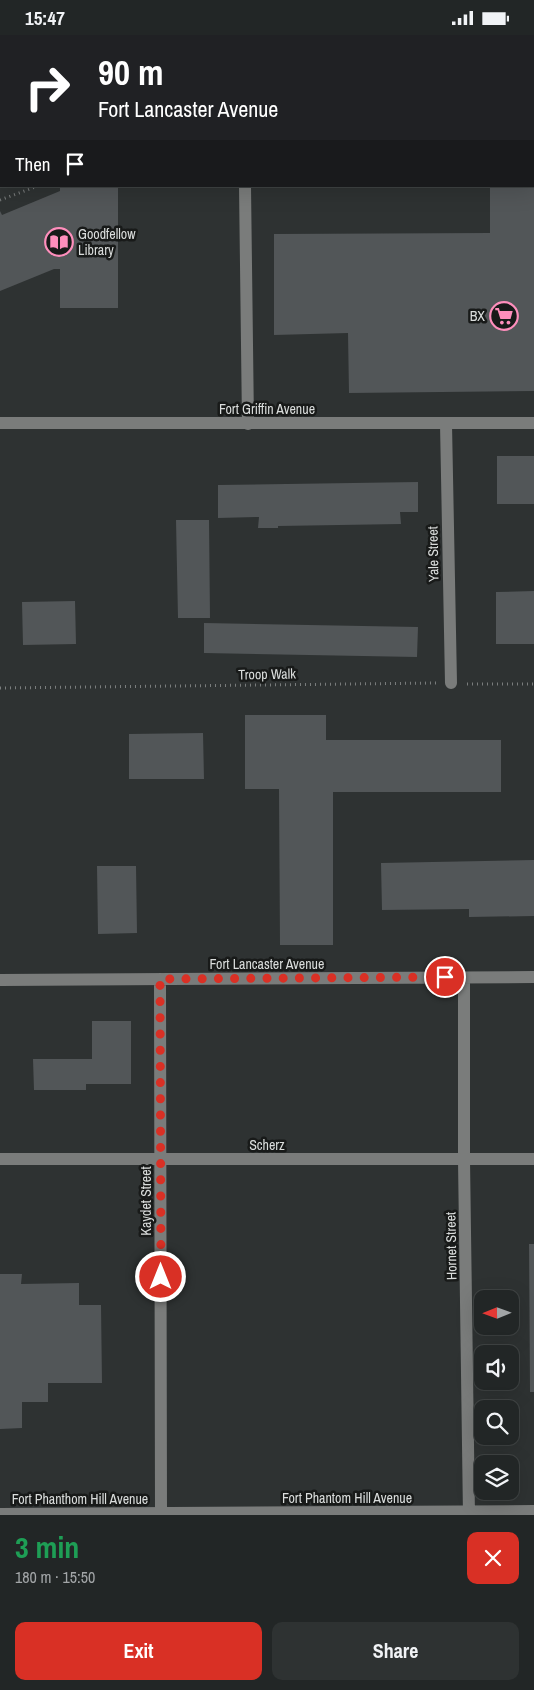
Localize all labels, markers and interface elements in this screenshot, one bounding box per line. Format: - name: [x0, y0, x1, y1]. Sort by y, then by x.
- text: 15:47: [25, 5, 65, 31]
- text: 90 m: [98, 49, 163, 96]
- icon: right: [15, 55, 80, 120]
- text: Fort Lancaster Avenue: [98, 94, 278, 124]
- icon: arrive: [61, 150, 89, 178]
- text: Then: [15, 151, 51, 177]
- place label: Goodfellow Library: [78, 225, 136, 259]
- library icon: Goodfellow Library: [44, 227, 74, 257]
- supermarket icon: BX: [489, 301, 519, 331]
- place label: BX: [470, 307, 485, 325]
- street label: Fort Griffin Avenue: [219, 400, 315, 418]
- street label: Yale Street: [424, 526, 442, 582]
- street label: Troop Walk: [238, 664, 296, 684]
- street label: Fort Lancaster Avenue: [210, 955, 324, 973]
- pin: [424, 956, 466, 998]
- icon: arrive: [431, 963, 459, 991]
- street label: Scherz: [249, 1136, 285, 1154]
- street label: Kaydet Street: [137, 1166, 155, 1236]
- street label: Hornet Street: [441, 1212, 461, 1280]
- position arrow: [134, 1250, 186, 1302]
- north arrow: [474, 1290, 519, 1335]
- map controls: [474, 1290, 519, 1500]
- button: sound: [474, 1345, 519, 1390]
- button: search: [474, 1400, 519, 1445]
- button: layers: [474, 1455, 519, 1500]
- street label: Fort Phantom Hill Avenue: [282, 1489, 412, 1507]
- street label: Fort Phanthom Hill Avenue: [12, 1490, 148, 1508]
- text: 3 min: [15, 1527, 79, 1567]
- button: close: [467, 1532, 519, 1584]
- text: 180 m · 15:50: [15, 1566, 95, 1588]
- button: Exit: [15, 1622, 262, 1680]
- button: Share: [272, 1622, 519, 1680]

